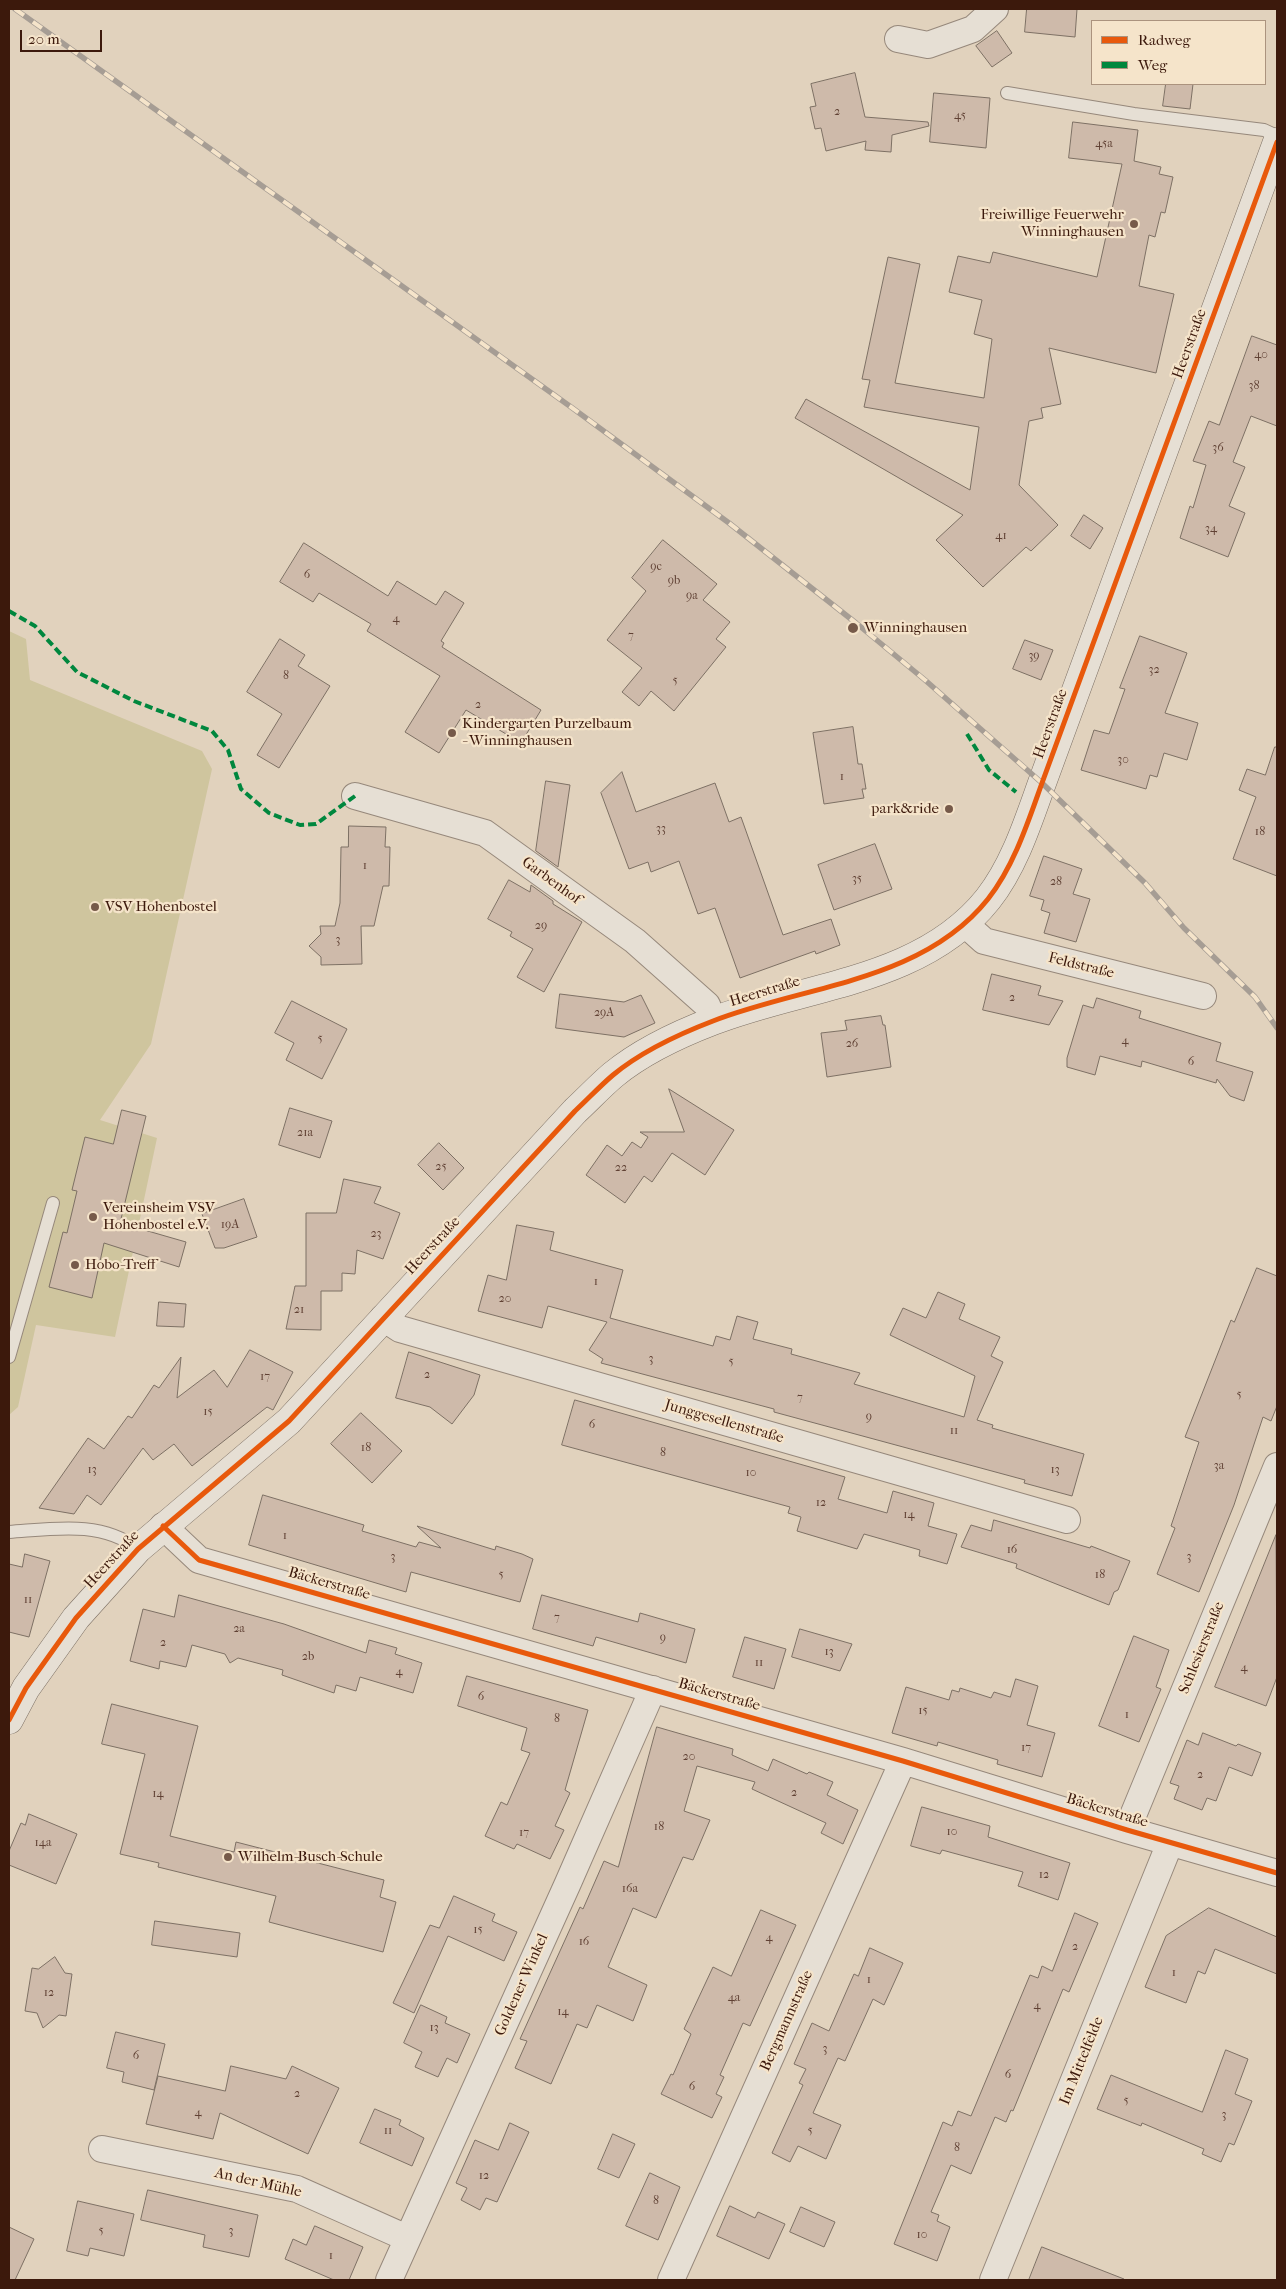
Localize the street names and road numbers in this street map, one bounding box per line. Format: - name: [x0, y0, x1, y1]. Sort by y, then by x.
- street label: Heerstraße: [1169, 307, 1211, 381]
- street label: Heerstraße: [1030, 687, 1072, 761]
- street label: Garbenhof: [518, 854, 584, 908]
- street label: Feldstraße: [1046, 949, 1116, 983]
- street label: Heerstraße: [728, 973, 802, 1011]
- street label: Heerstraße: [402, 1213, 464, 1279]
- street label: Junggesellenstraße: [662, 1396, 786, 1448]
- street label: Heerstraße: [81, 1527, 143, 1593]
- street label: Bäckerstraße: [286, 1564, 372, 1604]
- street label: Schlesierstraße: [1175, 1599, 1229, 1697]
- street label: Bäckerstraße: [676, 1675, 762, 1715]
- street label: Bäckerstraße: [1064, 1790, 1150, 1832]
- street label: Goldener Winkel: [491, 1931, 553, 2039]
- street label: Bergmannstraße: [757, 1968, 817, 2074]
- street label: Im Mittelfelde: [1056, 2014, 1108, 2108]
- street label: An der Mühle: [213, 2164, 303, 2202]

